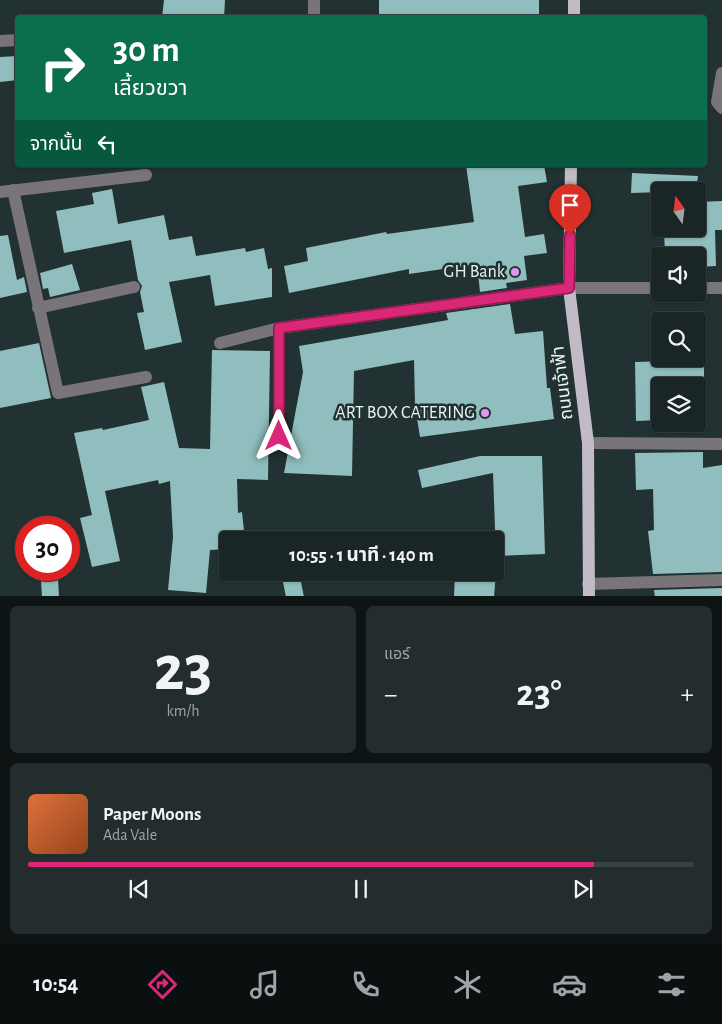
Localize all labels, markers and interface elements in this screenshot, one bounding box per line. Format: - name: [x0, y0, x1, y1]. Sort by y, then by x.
- text: 30 m: [113, 33, 180, 68]
- icon: right: [30, 35, 95, 100]
- text: เลี้ยวขวา: [113, 77, 188, 99]
- icon: left: [93, 130, 121, 158]
- text: จากนั้น: [30, 135, 83, 154]
- north arrow: [651, 182, 706, 238]
- map controls: [651, 182, 706, 432]
- pin: [549, 184, 591, 235]
- icon: arrive: [556, 191, 584, 219]
- button: sound: [651, 247, 706, 302]
- place label: GH Bank: [444, 263, 506, 281]
- marker: GH Bank: [509, 266, 521, 278]
- button: search: [651, 312, 706, 367]
- street label: ถนนเจ้าฟ้า: [548, 345, 576, 421]
- button: layers: [651, 377, 706, 432]
- place label: ART BOX CATERING: [335, 404, 475, 422]
- marker: ART BOX CATERING: [479, 407, 491, 419]
- position arrow: [252, 409, 304, 461]
- speed limit sign: 30: [15, 516, 80, 581]
- text: 10:55 · 1 นาที · 140 m: [289, 546, 434, 565]
- text: 23: [154, 637, 212, 702]
- text: แอร์: [384, 646, 410, 662]
- text: 23°: [516, 675, 562, 713]
- text: −: [384, 681, 397, 709]
- text: +: [681, 681, 694, 709]
- text: km/h: [166, 703, 200, 719]
- text: Paper Moons: [103, 805, 201, 824]
- text: Ada Vale: [103, 827, 157, 843]
- icon: previous: [125, 875, 153, 903]
- icon: pause: [347, 875, 375, 903]
- icon: next: [569, 875, 597, 903]
- icon: directions: [145, 967, 180, 1002]
- icon: music: [247, 967, 282, 1002]
- icon: phone: [348, 967, 383, 1002]
- icon: climate: [450, 967, 485, 1002]
- icon: car: [552, 967, 587, 1002]
- icon: filters: [654, 967, 689, 1002]
- text: 10:54: [33, 973, 78, 995]

